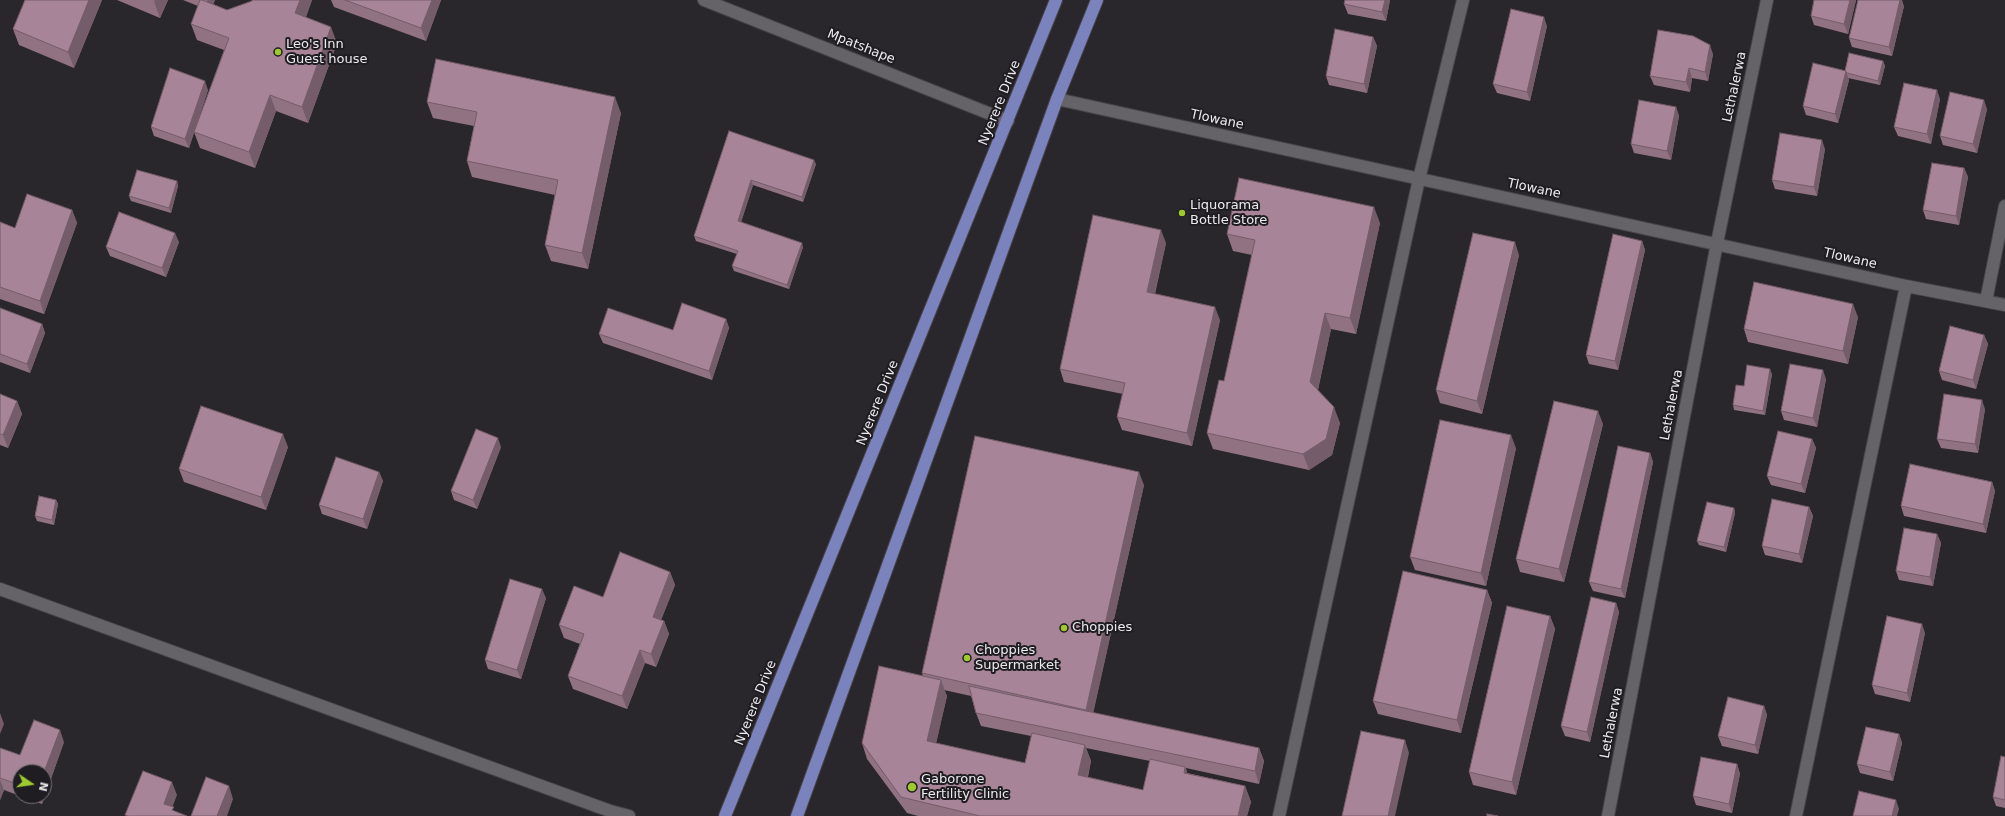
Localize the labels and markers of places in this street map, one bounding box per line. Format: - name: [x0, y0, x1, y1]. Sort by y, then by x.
- place label: Leo's Inn Guest house: [286, 37, 368, 68]
- marker: Leo's Inn Guest house: [273, 47, 283, 57]
- place label: Liquorama Bottle Store: [1190, 198, 1267, 229]
- marker: Liquorama Bottle Store: [1177, 208, 1187, 218]
- place label: Choppies: [1072, 620, 1132, 636]
- marker: Choppies: [1059, 623, 1069, 633]
- place label: Choppies Supermarket: [975, 643, 1059, 674]
- marker: Choppies Supermarket: [962, 653, 972, 663]
- place label: Gaborone Fertility Clinic: [921, 772, 1009, 803]
- marker: Gaborone Fertility Clinic: [906, 781, 918, 793]

